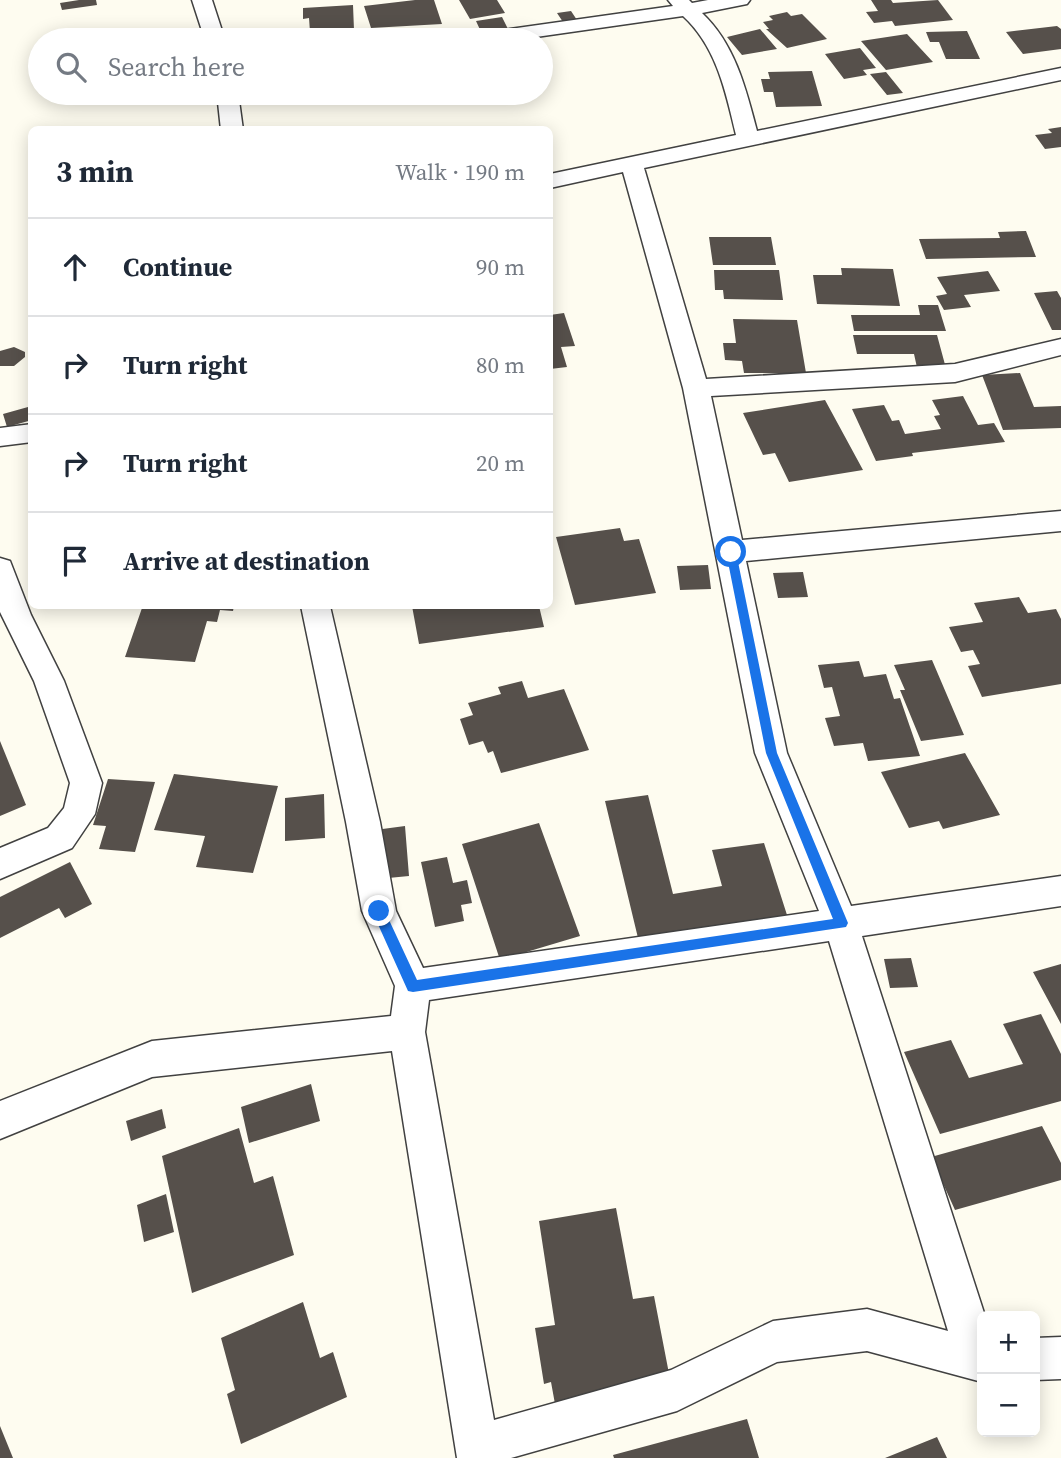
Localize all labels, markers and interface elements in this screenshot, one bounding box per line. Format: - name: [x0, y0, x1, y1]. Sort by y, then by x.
- search box: [28, 28, 553, 105]
- icon: search: [52, 48, 90, 86]
- text: Search here: [108, 49, 245, 85]
- text: 3 min: [56, 151, 134, 192]
- text: Walk · 190 m: [395, 156, 525, 188]
- icon: ahead: [56, 248, 94, 286]
- text: Continue: [123, 249, 232, 285]
- text: 90 m: [476, 251, 525, 283]
- icon: right: [56, 346, 94, 384]
- text: Turn right: [123, 347, 247, 383]
- text: 80 m: [476, 349, 525, 381]
- icon: right: [56, 444, 94, 482]
- text: Turn right: [123, 445, 247, 481]
- text: 20 m: [476, 447, 525, 479]
- route start: [715, 536, 746, 567]
- icon: arrive: [56, 542, 94, 580]
- text: Arrive at destination: [123, 543, 370, 579]
- route end: [363, 895, 394, 926]
- map controls: [977, 1311, 1040, 1437]
- button: +: [977, 1311, 1040, 1374]
- button: −: [977, 1374, 1040, 1437]

